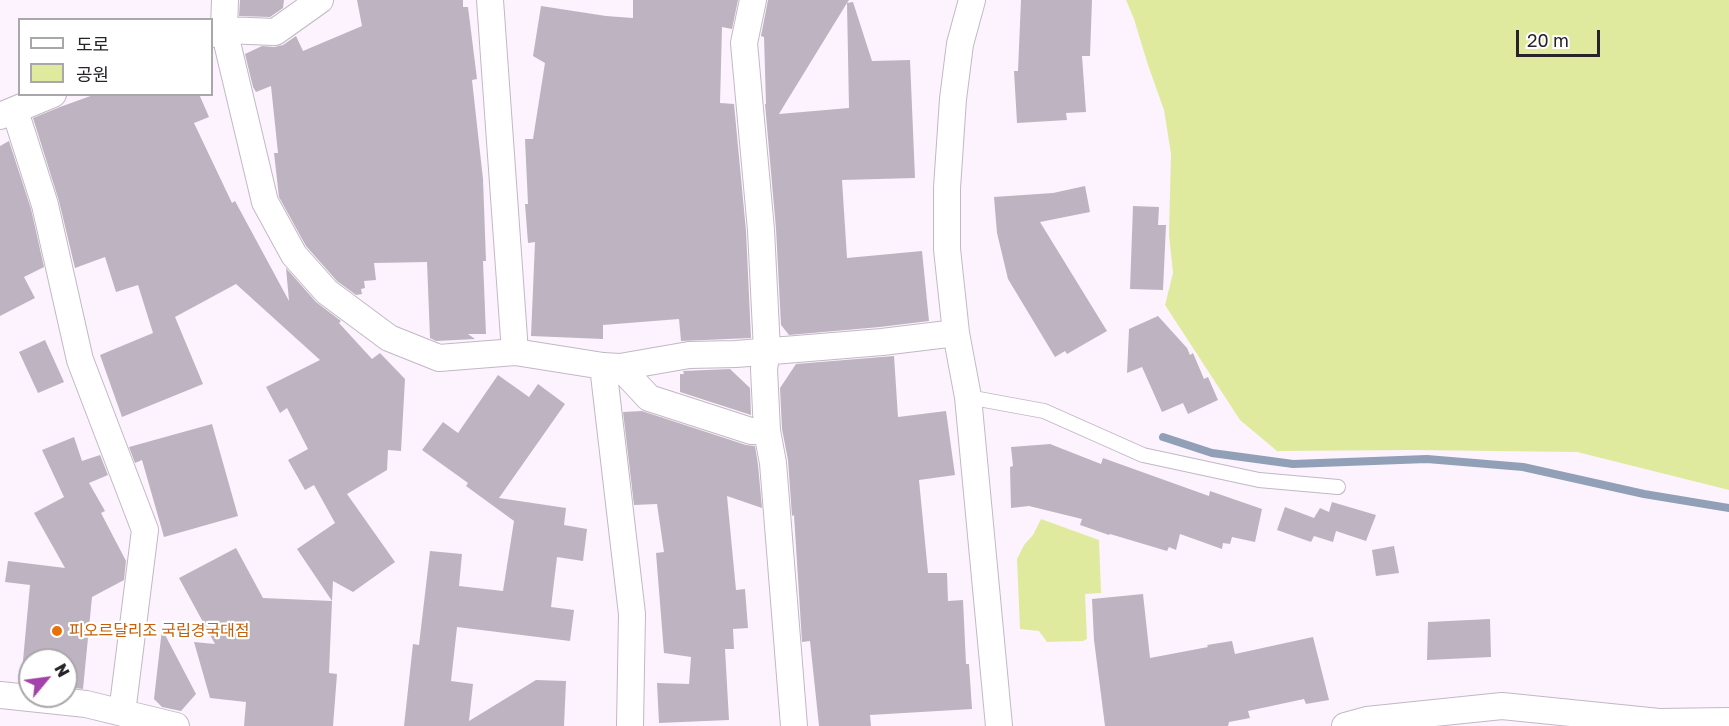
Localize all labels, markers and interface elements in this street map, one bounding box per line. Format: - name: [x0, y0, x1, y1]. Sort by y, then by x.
- legend: [18, 18, 213, 96]
- scale bar: [1519, 18, 1603, 56]
- text: 20 m: [1527, 29, 1569, 51]
- text: 도로: [76, 33, 109, 55]
- text: 공원: [76, 63, 109, 85]
- place label: 피오르달리조 국립경국대점: [69, 621, 250, 641]
- marker: 피오르달리조 국립경국대점: [50, 624, 64, 638]
- north arrow: [18, 648, 78, 708]
- text: N: [50, 660, 74, 680]

